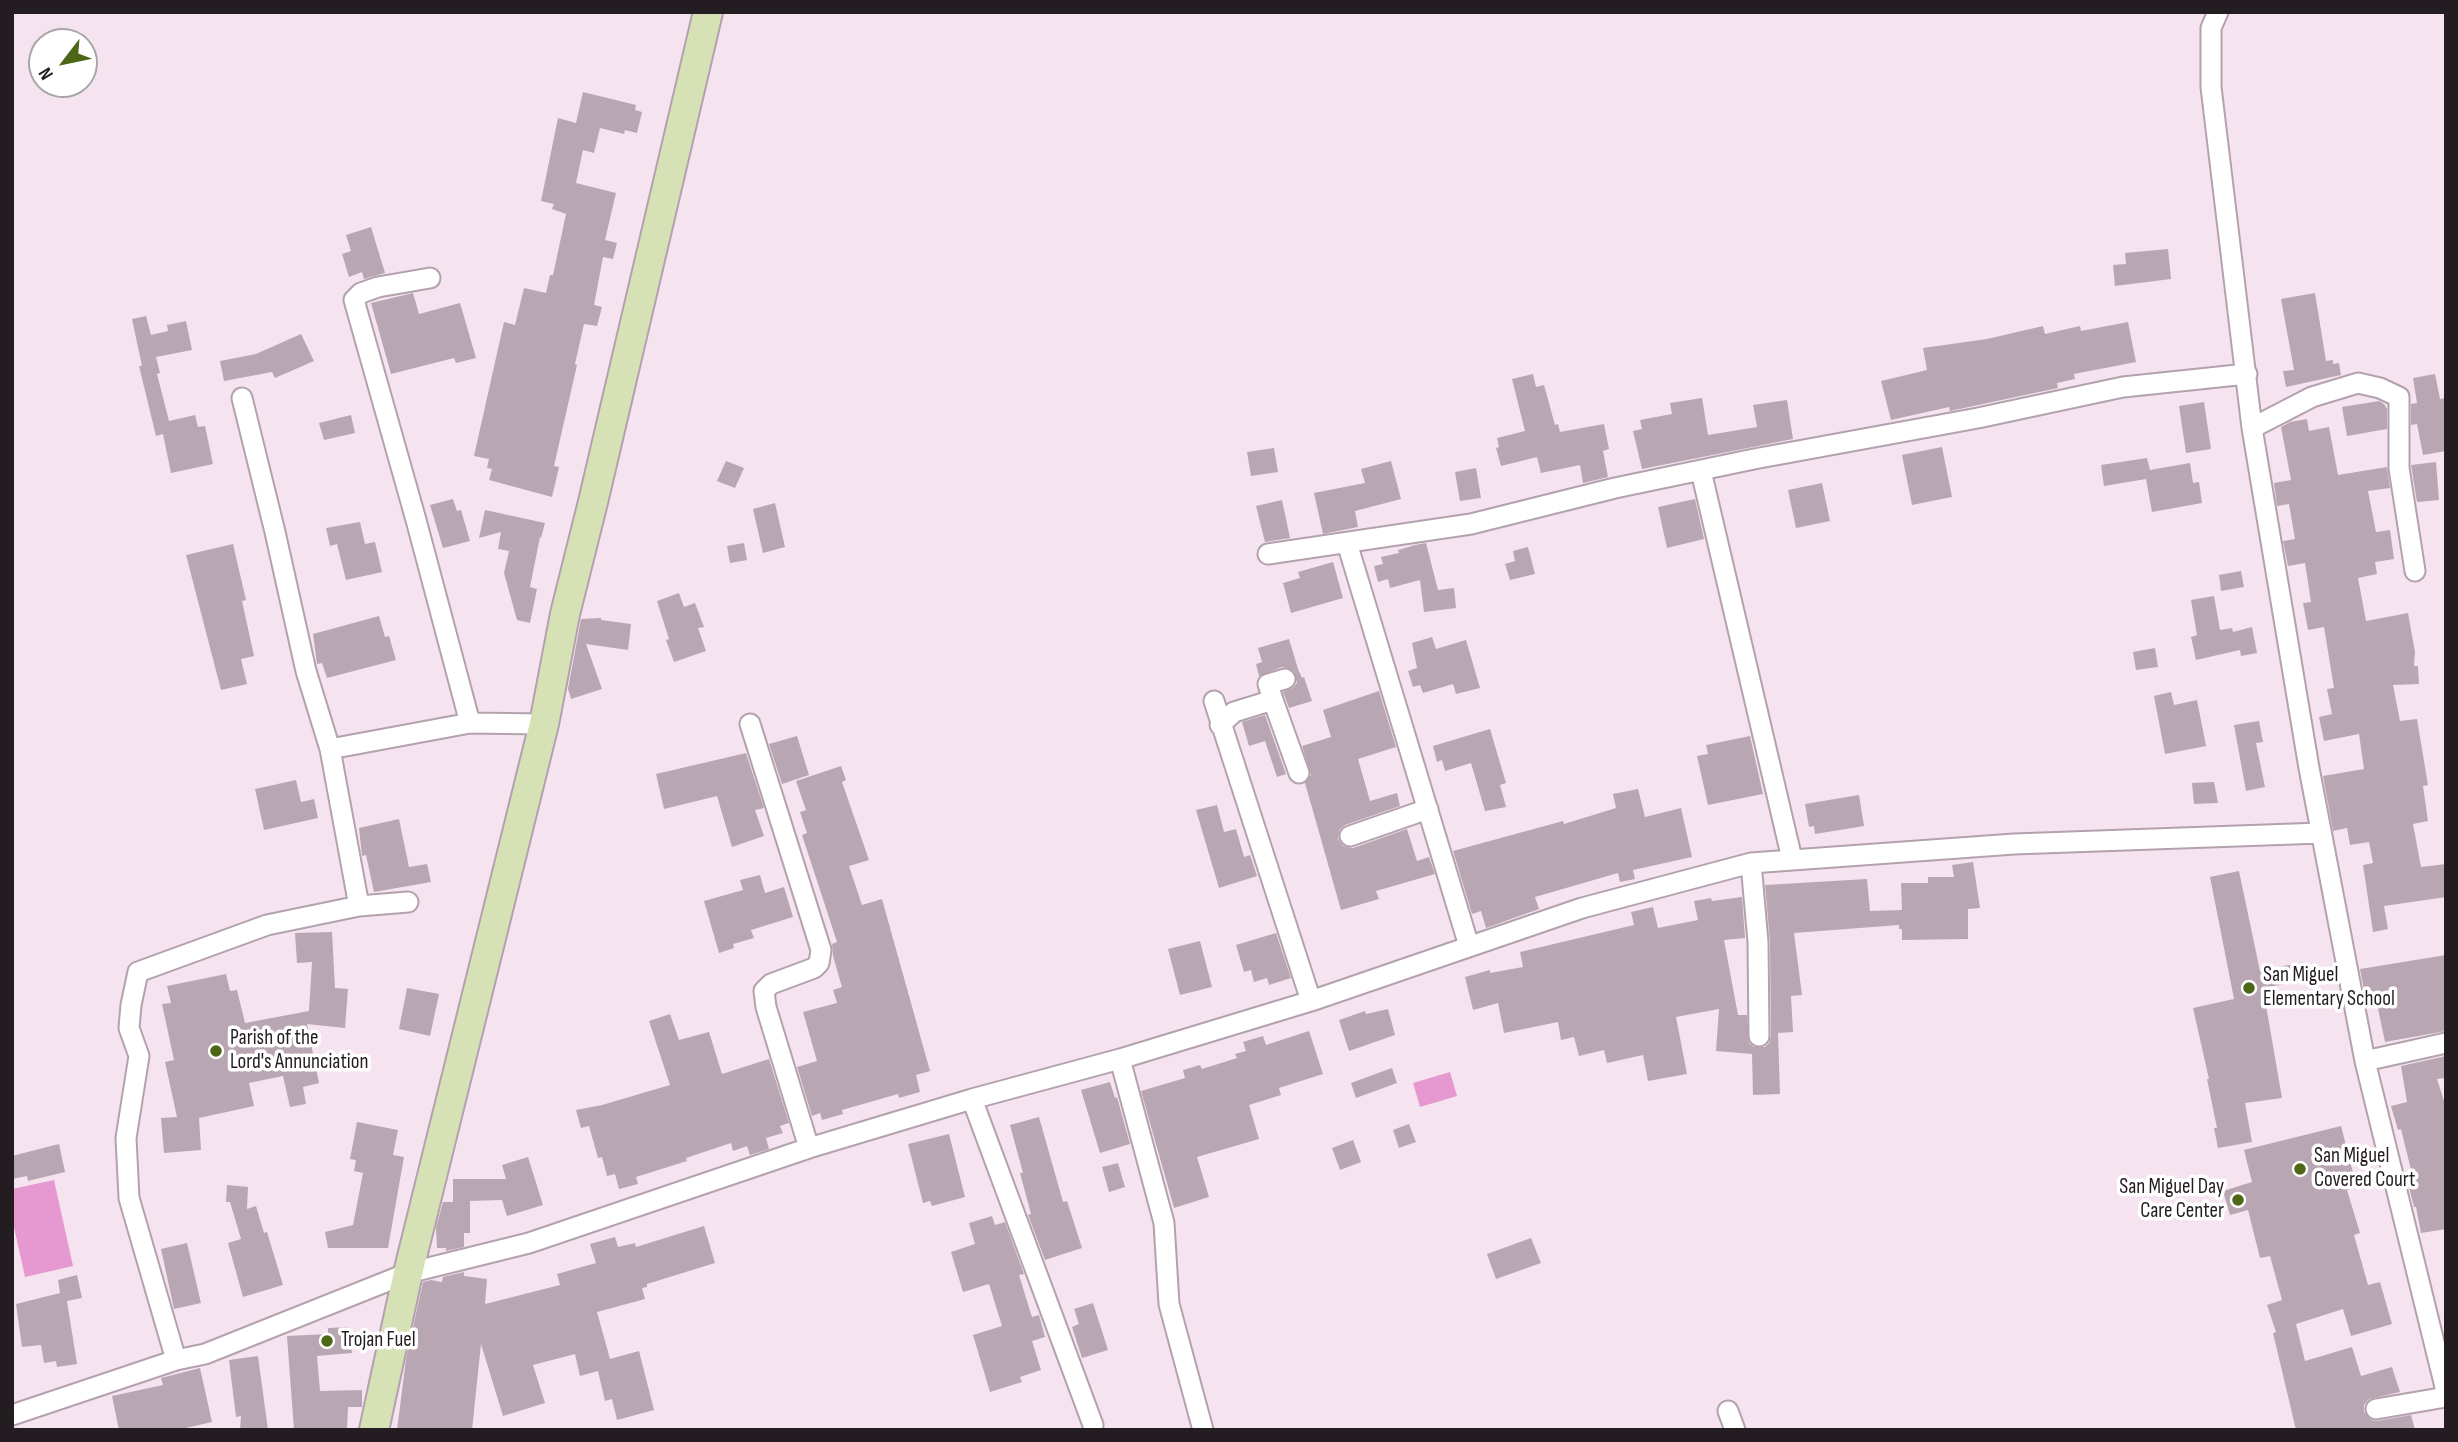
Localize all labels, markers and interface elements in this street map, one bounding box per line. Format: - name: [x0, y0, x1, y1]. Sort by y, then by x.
- north arrow: [28, 28, 98, 98]
- text: N: [34, 63, 59, 84]
- place label: San Miguel Elementary School: [2263, 963, 2395, 1013]
- marker: San Miguel Elementary School: [2241, 980, 2257, 996]
- place label: Parish of the Lord's Annunciation: [230, 1026, 368, 1076]
- marker: Parish of the Lord's Annunciation: [208, 1043, 224, 1059]
- place label: San Miguel Covered Court: [2314, 1144, 2415, 1194]
- marker: San Miguel Covered Court: [2292, 1161, 2308, 1177]
- place label: San Miguel Day Care Center: [2119, 1175, 2224, 1225]
- marker: San Miguel Day Care Center: [2230, 1192, 2246, 1208]
- place label: Trojan Fuel: [341, 1328, 416, 1354]
- marker: Trojan Fuel: [319, 1333, 335, 1349]

